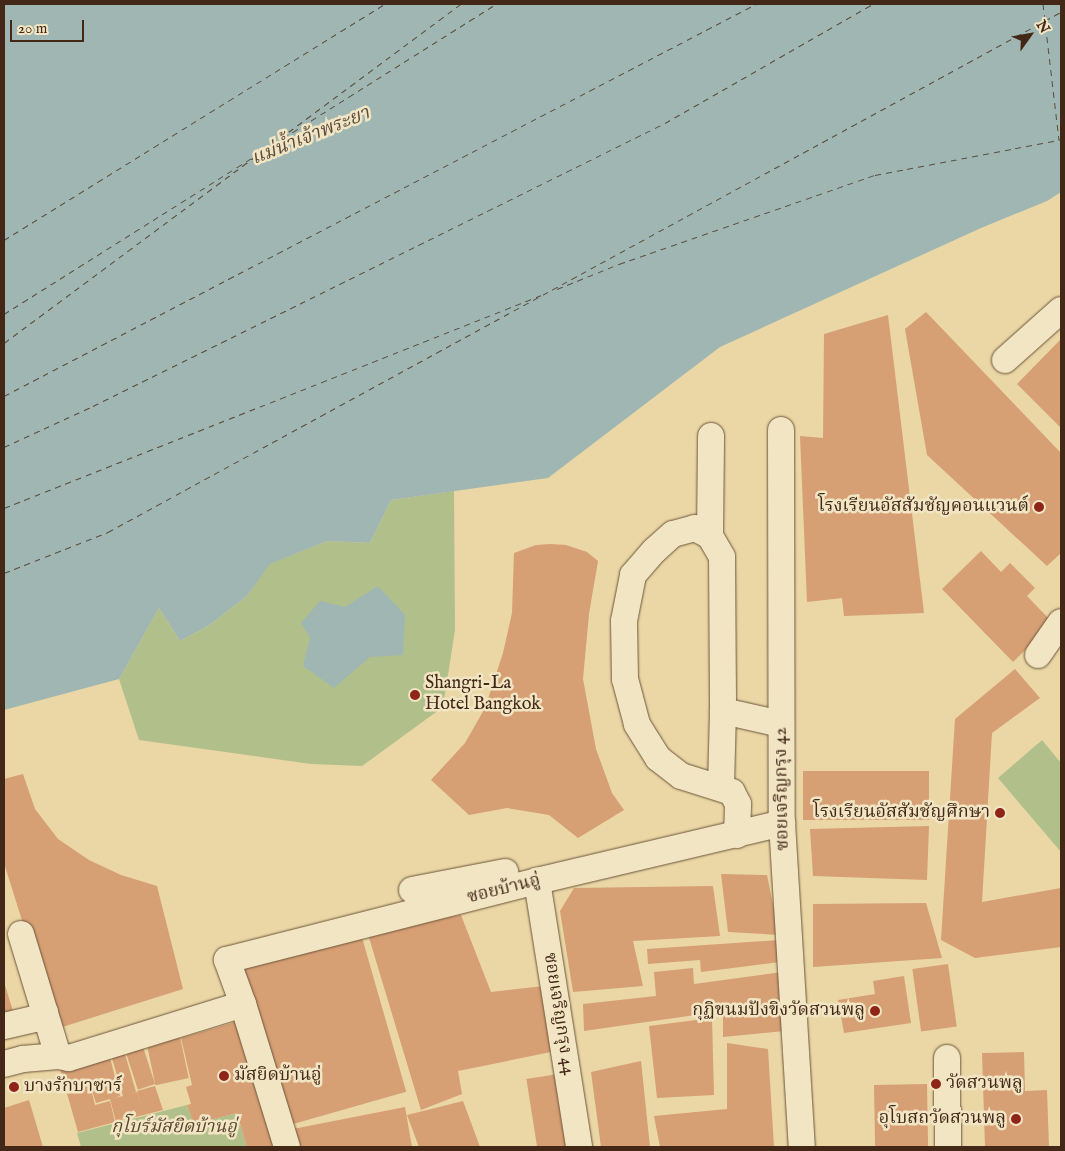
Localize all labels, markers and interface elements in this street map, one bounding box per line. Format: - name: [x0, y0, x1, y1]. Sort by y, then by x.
- scale bar: [12, 10, 86, 42]
- north arrow: [1005, 10, 1055, 60]
- text: N: [1032, 17, 1054, 37]
- text: 20 m: [18, 19, 47, 38]
- water label: แม่น้ำเจ้าพระยา: [249, 103, 373, 171]
- place label: โรงเรียนอัสสัมชัญคอนแวนต์: [818, 496, 1029, 518]
- marker: โรงเรียนอัสสัมชัญคอนแวนต์: [1033, 501, 1045, 513]
- place label: Shangri-La Hotel Bangkok: [425, 674, 541, 716]
- marker: Shangri-La Hotel Bangkok: [409, 689, 421, 701]
- street label: ซอยเจริญกรุง 42: [771, 727, 795, 851]
- place label: โรงเรียนอัสสัมชัญศึกษา: [813, 802, 990, 824]
- marker: โรงเรียนอัสสัมชัญศึกษา: [994, 807, 1006, 819]
- street label: ซอยบ้านอู่: [465, 870, 543, 910]
- street label: ซอยเจริญกรุง 44: [538, 951, 578, 1077]
- place label: กุฏิขนมปังขิงวัดสวนพลู: [692, 1000, 865, 1022]
- marker: กุฏิขนมปังขิงวัดสวนพลู: [869, 1005, 881, 1017]
- place label: มัสยิดบ้านอู่: [234, 1065, 321, 1087]
- marker: มัสยิดบ้านอู่: [218, 1070, 230, 1082]
- place label: วัดสวนพลู: [946, 1073, 1023, 1095]
- place label: บางรักบาซาร์: [24, 1076, 122, 1098]
- marker: วัดสวนพลู: [930, 1078, 942, 1090]
- marker: บางรักบาซาร์: [8, 1081, 20, 1093]
- place label: อุโบสถวัดสวนพลู: [879, 1108, 1006, 1130]
- marker: อุโบสถวัดสวนพลู: [1010, 1113, 1022, 1125]
- park label: กุโบร์มัสยิดบ้านอู่: [111, 1117, 237, 1139]

